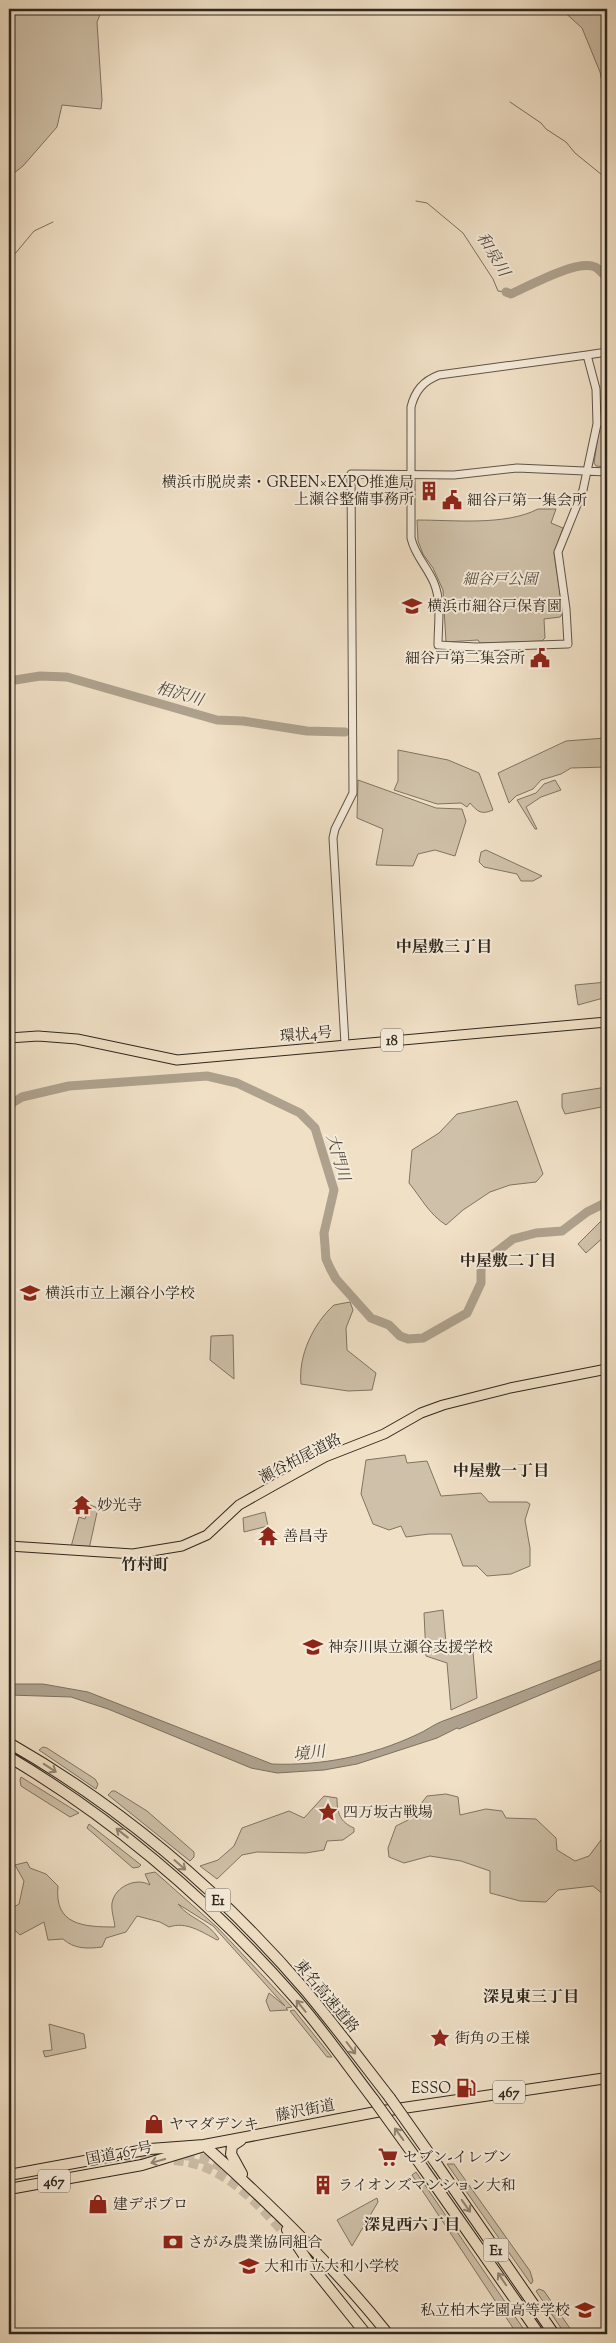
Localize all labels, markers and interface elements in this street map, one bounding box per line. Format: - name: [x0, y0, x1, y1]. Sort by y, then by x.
- water label: 和泉川: [470, 229, 515, 283]
- place label: 横浜市脱炭素・GREEN×EXPO推進局 上瀬谷整備事務所: [161, 473, 414, 511]
- building icon: 横浜市脱炭素・GREEN×EXPO推進局 上瀬谷整備事務所: [418, 480, 440, 502]
- public building icon: 細谷戸第一集会所: [441, 489, 463, 511]
- place label: 細谷戸第一集会所: [467, 491, 587, 512]
- park label: 細谷戸公園: [462, 570, 540, 591]
- school or university icon: 横浜市細谷戸保育園: [401, 595, 423, 617]
- place label: 横浜市細谷戸保育園: [427, 597, 562, 618]
- public building icon: 細谷戸第二集会所: [529, 647, 551, 669]
- place label: 細谷戸第二集会所: [405, 649, 525, 670]
- water label: 相沢川: [153, 678, 207, 714]
- district label: 中屋敷三丁目: [396, 937, 492, 960]
- street label: 環状4号: [279, 1023, 333, 1048]
- road number: 18: [381, 1028, 403, 1052]
- water label: 大門川: [319, 1131, 355, 1186]
- district label: 中屋敷二丁目: [460, 1251, 556, 1274]
- school or university icon: 横浜市立上瀬谷小学校: [19, 1282, 41, 1304]
- place label: 横浜市立上瀬谷小学校: [45, 1284, 195, 1305]
- street label: 瀬谷柏尾道路: [256, 1430, 346, 1489]
- district label: 中屋敷一丁目: [453, 1461, 549, 1484]
- temple icon: 妙光寺: [71, 1494, 93, 1516]
- place label: 妙光寺: [97, 1496, 142, 1517]
- temple icon: 善昌寺: [257, 1525, 279, 1547]
- place label: 善昌寺: [283, 1527, 328, 1548]
- district label: 竹村町: [121, 1555, 169, 1578]
- school or university icon: 神奈川県立瀬谷支援学校: [302, 1636, 324, 1658]
- place label: 神奈川県立瀬谷支援学校: [328, 1638, 493, 1659]
- water label: 境川: [292, 1741, 328, 1768]
- one-way arrow: [43, 1763, 57, 1773]
- place icon: 四万坂古戦場: [317, 1801, 339, 1823]
- place label: 四万坂古戦場: [343, 1803, 433, 1824]
- one-way arrow: [115, 1828, 129, 1838]
- one-way arrow: [174, 1860, 187, 1871]
- road number: E1: [206, 1888, 230, 1912]
- street label: 東名高速道路: [289, 1956, 363, 2038]
- district label: 深見東三丁目: [483, 1987, 579, 2010]
- one-way arrow: [296, 2000, 307, 2013]
- place icon: 街角の王様: [429, 2027, 451, 2049]
- place label: 街角の王様: [455, 2029, 530, 2050]
- one-way arrow: [346, 2041, 356, 2055]
- fuel station icon: ESSO: [455, 2077, 477, 2099]
- place label: ESSO: [411, 2079, 451, 2100]
- road number: 467: [493, 2080, 525, 2104]
- street label: 藤沢街道: [274, 2095, 337, 2128]
- shop icon: ヤマダデンキ: [143, 2113, 165, 2135]
- place label: ヤマダデンキ: [169, 2115, 259, 2136]
- one-way arrow: [393, 2128, 404, 2141]
- street label: 国道467号: [84, 2138, 154, 2171]
- supermarket icon: セブン-イレブン: [377, 2146, 399, 2168]
- place label: セブン-イレブン: [403, 2148, 512, 2169]
- one-way arrow: [151, 2156, 167, 2166]
- road number: 467: [38, 2170, 70, 2192]
- building icon: ライオンズマンション大和: [312, 2174, 334, 2196]
- place label: ライオンズマンション大和: [338, 2176, 516, 2197]
- shop icon: 建デポプロ: [87, 2193, 109, 2215]
- place label: 建デポプロ: [113, 2195, 188, 2216]
- one-way arrow: [461, 2198, 471, 2212]
- district label: 深見西六丁目: [364, 2215, 460, 2238]
- bank icon: さがみ農業協同組合: [162, 2231, 184, 2253]
- place label: さがみ農業協同組合: [188, 2233, 323, 2254]
- road number: E1: [484, 2238, 508, 2262]
- school or university icon: 大和市立大和小学校: [238, 2255, 260, 2277]
- place label: 大和市立大和小学校: [264, 2257, 399, 2278]
- one-way arrow: [497, 2273, 507, 2287]
- school or university icon: 私立柏木学園高等学校: [574, 2299, 596, 2321]
- place label: 私立柏木学園高等学校: [420, 2301, 570, 2322]

